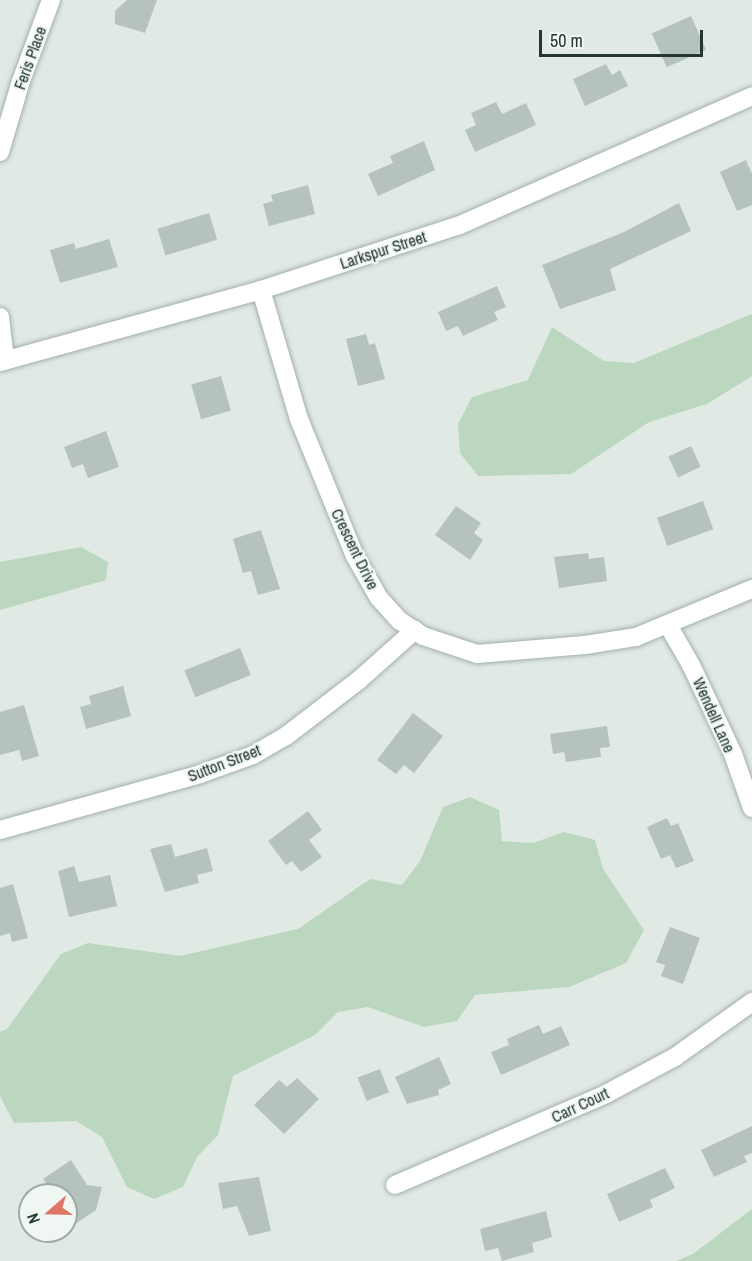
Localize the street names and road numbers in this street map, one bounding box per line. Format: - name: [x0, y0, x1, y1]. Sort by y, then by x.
- street label: Feris Place: [10, 24, 50, 92]
- street label: Larkspur Street: [337, 227, 429, 273]
- street label: Crescent Drive: [327, 505, 383, 593]
- street label: Wendell Lane: [689, 675, 739, 755]
- street label: Sutton Street: [185, 740, 263, 786]
- street label: Carr Court: [548, 1083, 612, 1127]

